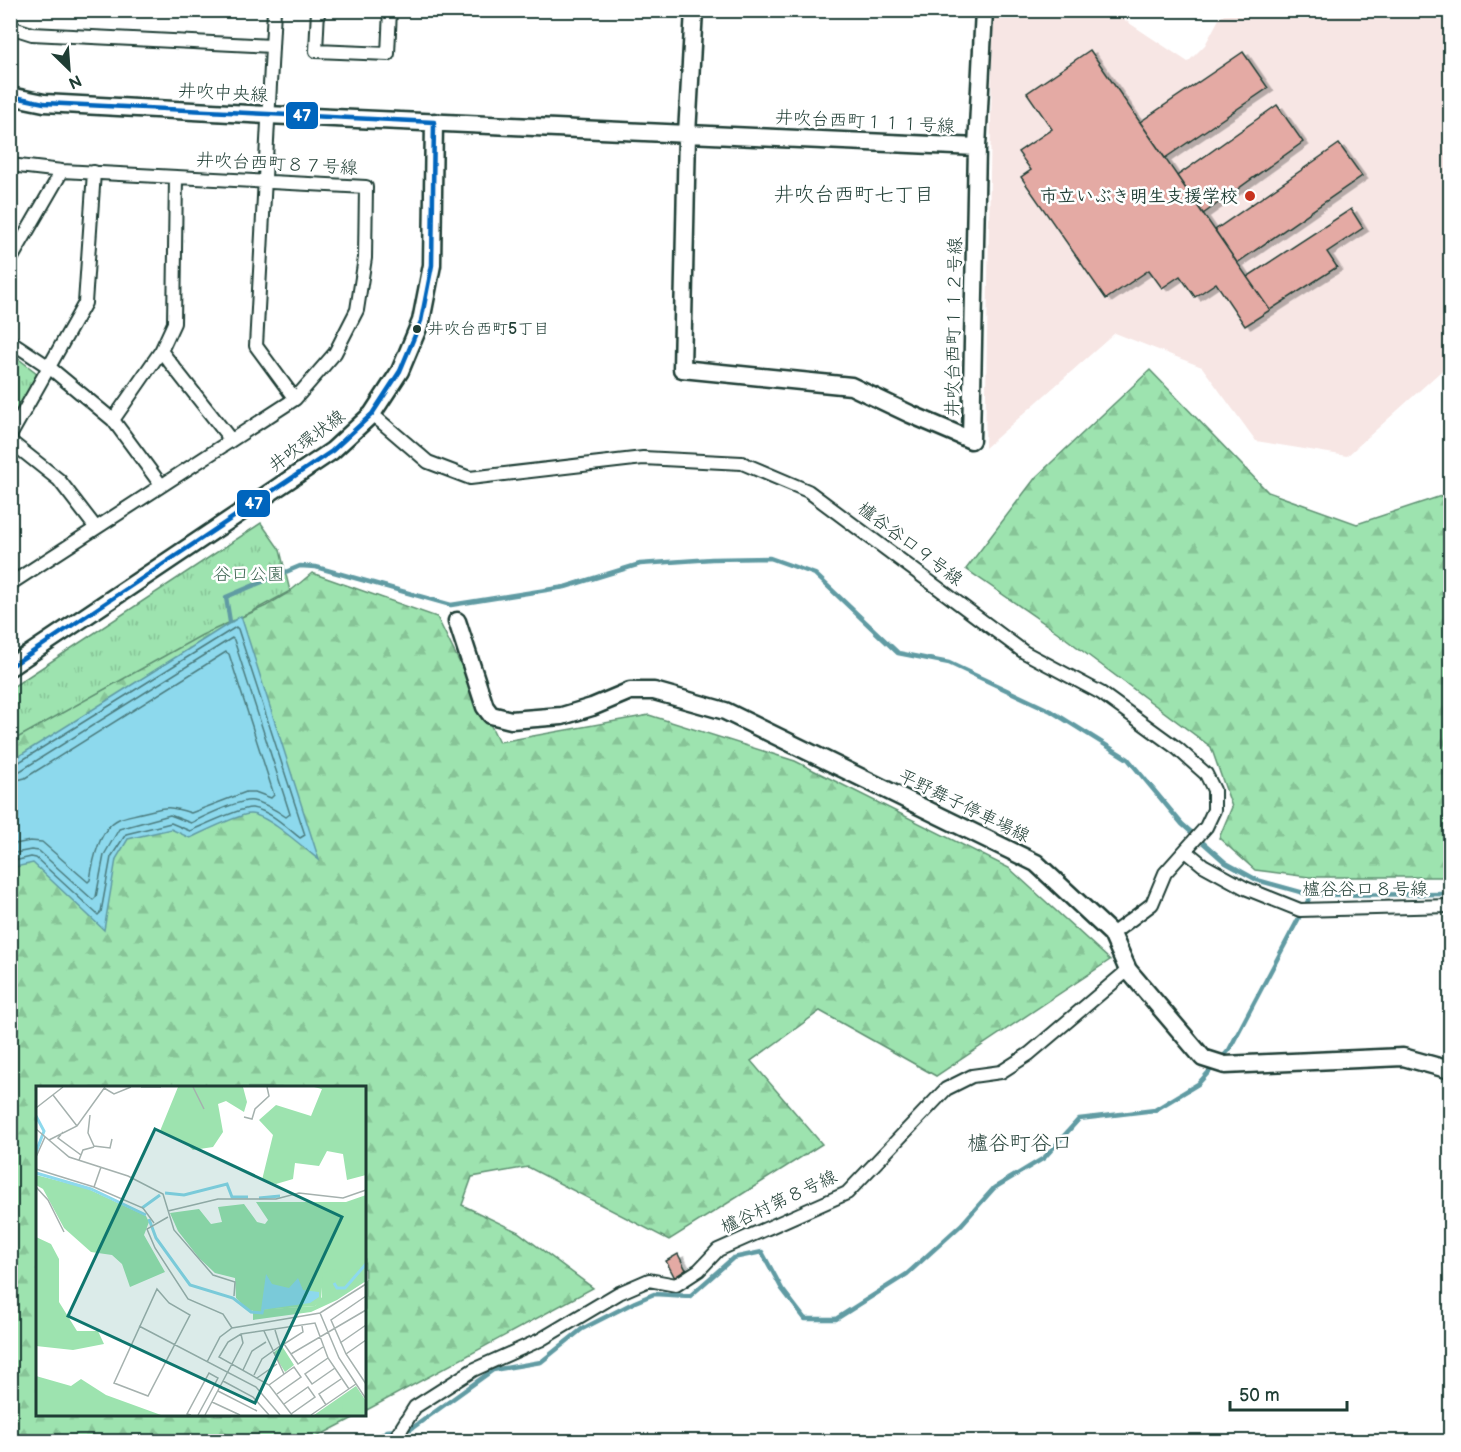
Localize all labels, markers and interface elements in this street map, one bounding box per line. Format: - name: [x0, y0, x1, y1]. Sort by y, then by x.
- north arrow: [39, 39, 99, 99]
- text: N: [65, 70, 84, 92]
- street label: 井吹中央線: [178, 80, 268, 106]
- line badge: 47: [285, 101, 319, 130]
- text: 47: [293, 107, 311, 126]
- street label: 井吹台西町１１１号線: [775, 107, 955, 137]
- street label: 井吹台西町８７号線: [196, 149, 358, 179]
- district label: 井吹台西町七丁目: [774, 183, 934, 207]
- place label: 市立いぶき明生支援学校: [1040, 186, 1238, 207]
- marker: 市立いぶき明生支援学校: [1243, 189, 1257, 203]
- street label: 井吹台西町１１２号線: [942, 237, 966, 417]
- place label: 井吹台西町5丁目: [428, 320, 549, 339]
- marker: 井吹台西町5丁目: [411, 323, 423, 335]
- street label: 井吹環状線: [265, 406, 349, 476]
- line badge: 47: [236, 489, 271, 518]
- text: 47: [245, 495, 263, 514]
- street label: 櫨谷谷口９号線: [853, 498, 967, 590]
- park label: 谷口公園: [213, 564, 285, 585]
- street label: 平野舞子停車場線: [895, 765, 1033, 847]
- street label: 櫨谷谷口８号線: [1302, 879, 1428, 900]
- inset map: [36, 1086, 366, 1416]
- district label: 櫨谷町谷口: [968, 1131, 1073, 1156]
- street label: 櫨谷村第８号線: [717, 1166, 841, 1238]
- scale bar: [1230, 1374, 1347, 1412]
- text: 50 m: [1239, 1385, 1280, 1406]

